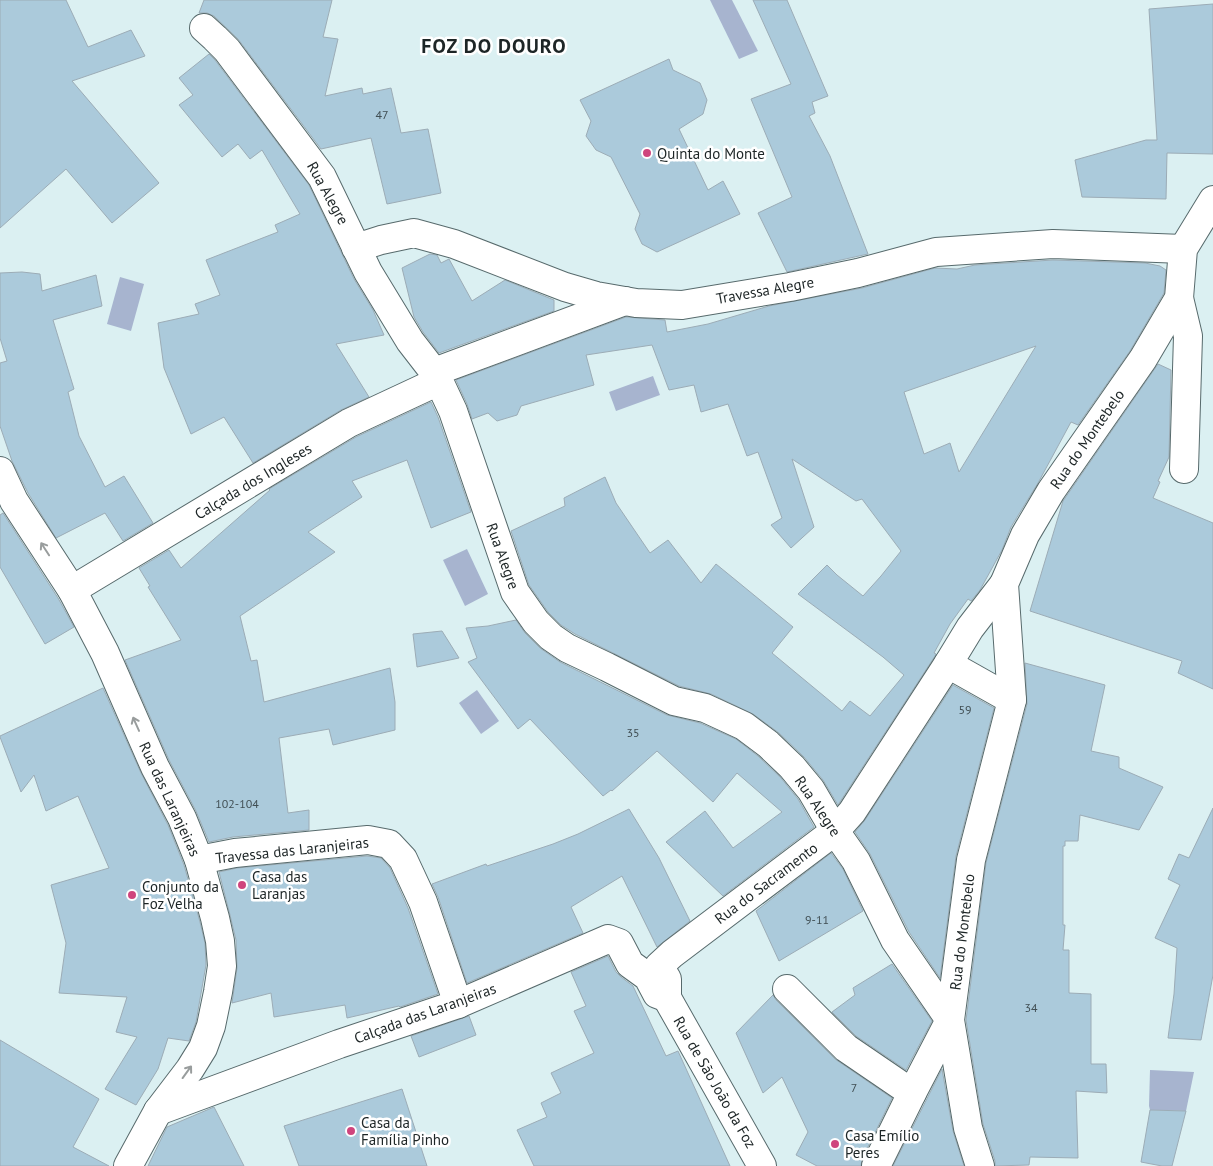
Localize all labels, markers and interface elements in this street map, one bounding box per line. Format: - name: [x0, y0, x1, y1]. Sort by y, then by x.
- district label: FOZ DO DOURO: [421, 33, 567, 59]
- house number: 47: [375, 107, 389, 122]
- place label: Quinta do Monte: [657, 144, 765, 163]
- marker: Quinta do Monte: [641, 147, 653, 159]
- street label: Rua Alegre: [303, 158, 353, 228]
- street label: Travessa Alegre: [715, 272, 815, 308]
- street label: Rua do Montebelo: [1046, 386, 1128, 492]
- street label: Calçada dos Ingleses: [191, 439, 315, 523]
- street label: Rua Alegre: [482, 520, 524, 592]
- one-way arrow: [40, 542, 51, 556]
- house number: 59: [958, 702, 972, 717]
- one-way arrow: [130, 717, 140, 732]
- house number: 35: [626, 725, 640, 740]
- street label: Rua das Laranjeiras: [135, 739, 205, 859]
- street label: Rua Alegre: [791, 772, 845, 840]
- house number: 102-104: [215, 796, 259, 811]
- street label: Travessa das Laranjeiras: [214, 833, 370, 867]
- street label: Rua do Sacramento: [711, 838, 821, 928]
- place label: Casa das Laranjas: [252, 867, 307, 903]
- street label: Rua do Montebelo: [945, 873, 979, 991]
- place label: Conjunto da Foz Velha: [142, 877, 219, 913]
- marker: Casa das Laranjas: [236, 879, 248, 891]
- marker: Conjunto da Foz Velha: [126, 889, 138, 901]
- house number: 9-11: [805, 912, 829, 927]
- street label: Calçada das Laranjeiras: [351, 978, 499, 1048]
- house number: 34: [1024, 1000, 1038, 1015]
- street label: Rua de São João da Foz: [669, 1013, 761, 1151]
- one-way arrow: [182, 1065, 192, 1079]
- house number: 7: [851, 1080, 857, 1095]
- place label: Casa da Família Pinho: [361, 1113, 449, 1149]
- marker: Casa da Família Pinho: [345, 1125, 357, 1137]
- place label: Casa Emílio Peres: [845, 1126, 919, 1162]
- marker: Casa Emílio Peres: [829, 1138, 841, 1150]

